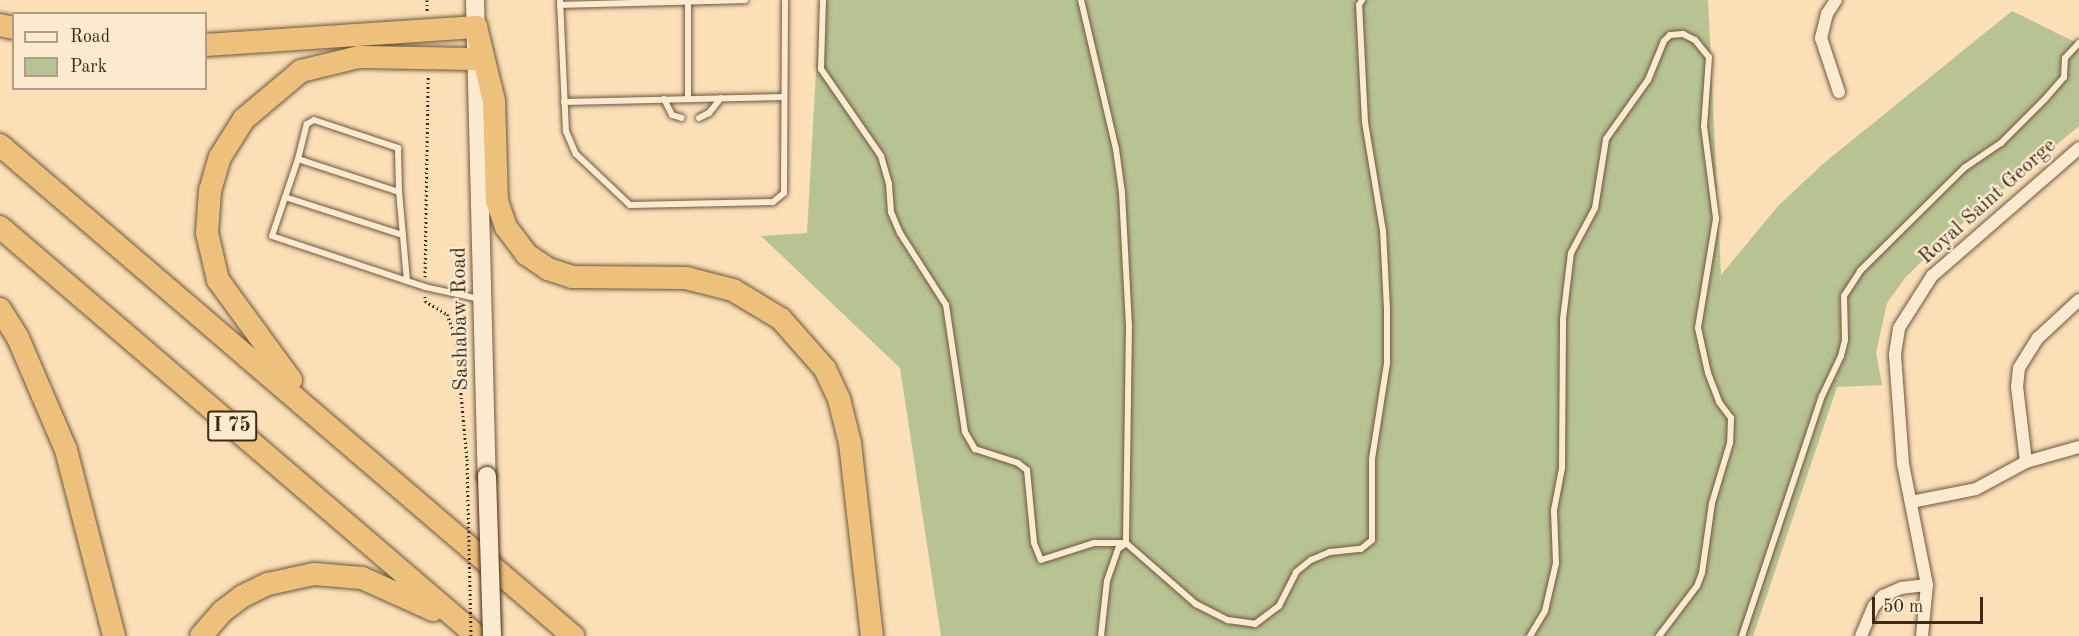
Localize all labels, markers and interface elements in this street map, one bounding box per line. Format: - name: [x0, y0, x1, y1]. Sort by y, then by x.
- legend: [12, 12, 207, 90]
- text: Road: [70, 28, 110, 46]
- text: Park: [70, 58, 107, 76]
- street label: Royal Saint George: [1914, 134, 2062, 270]
- street label: Sashabaw Road: [447, 247, 475, 391]
- road number: I 75: [206, 409, 258, 443]
- scale bar: [1875, 585, 1986, 623]
- text: 50 m: [1883, 598, 1923, 616]

